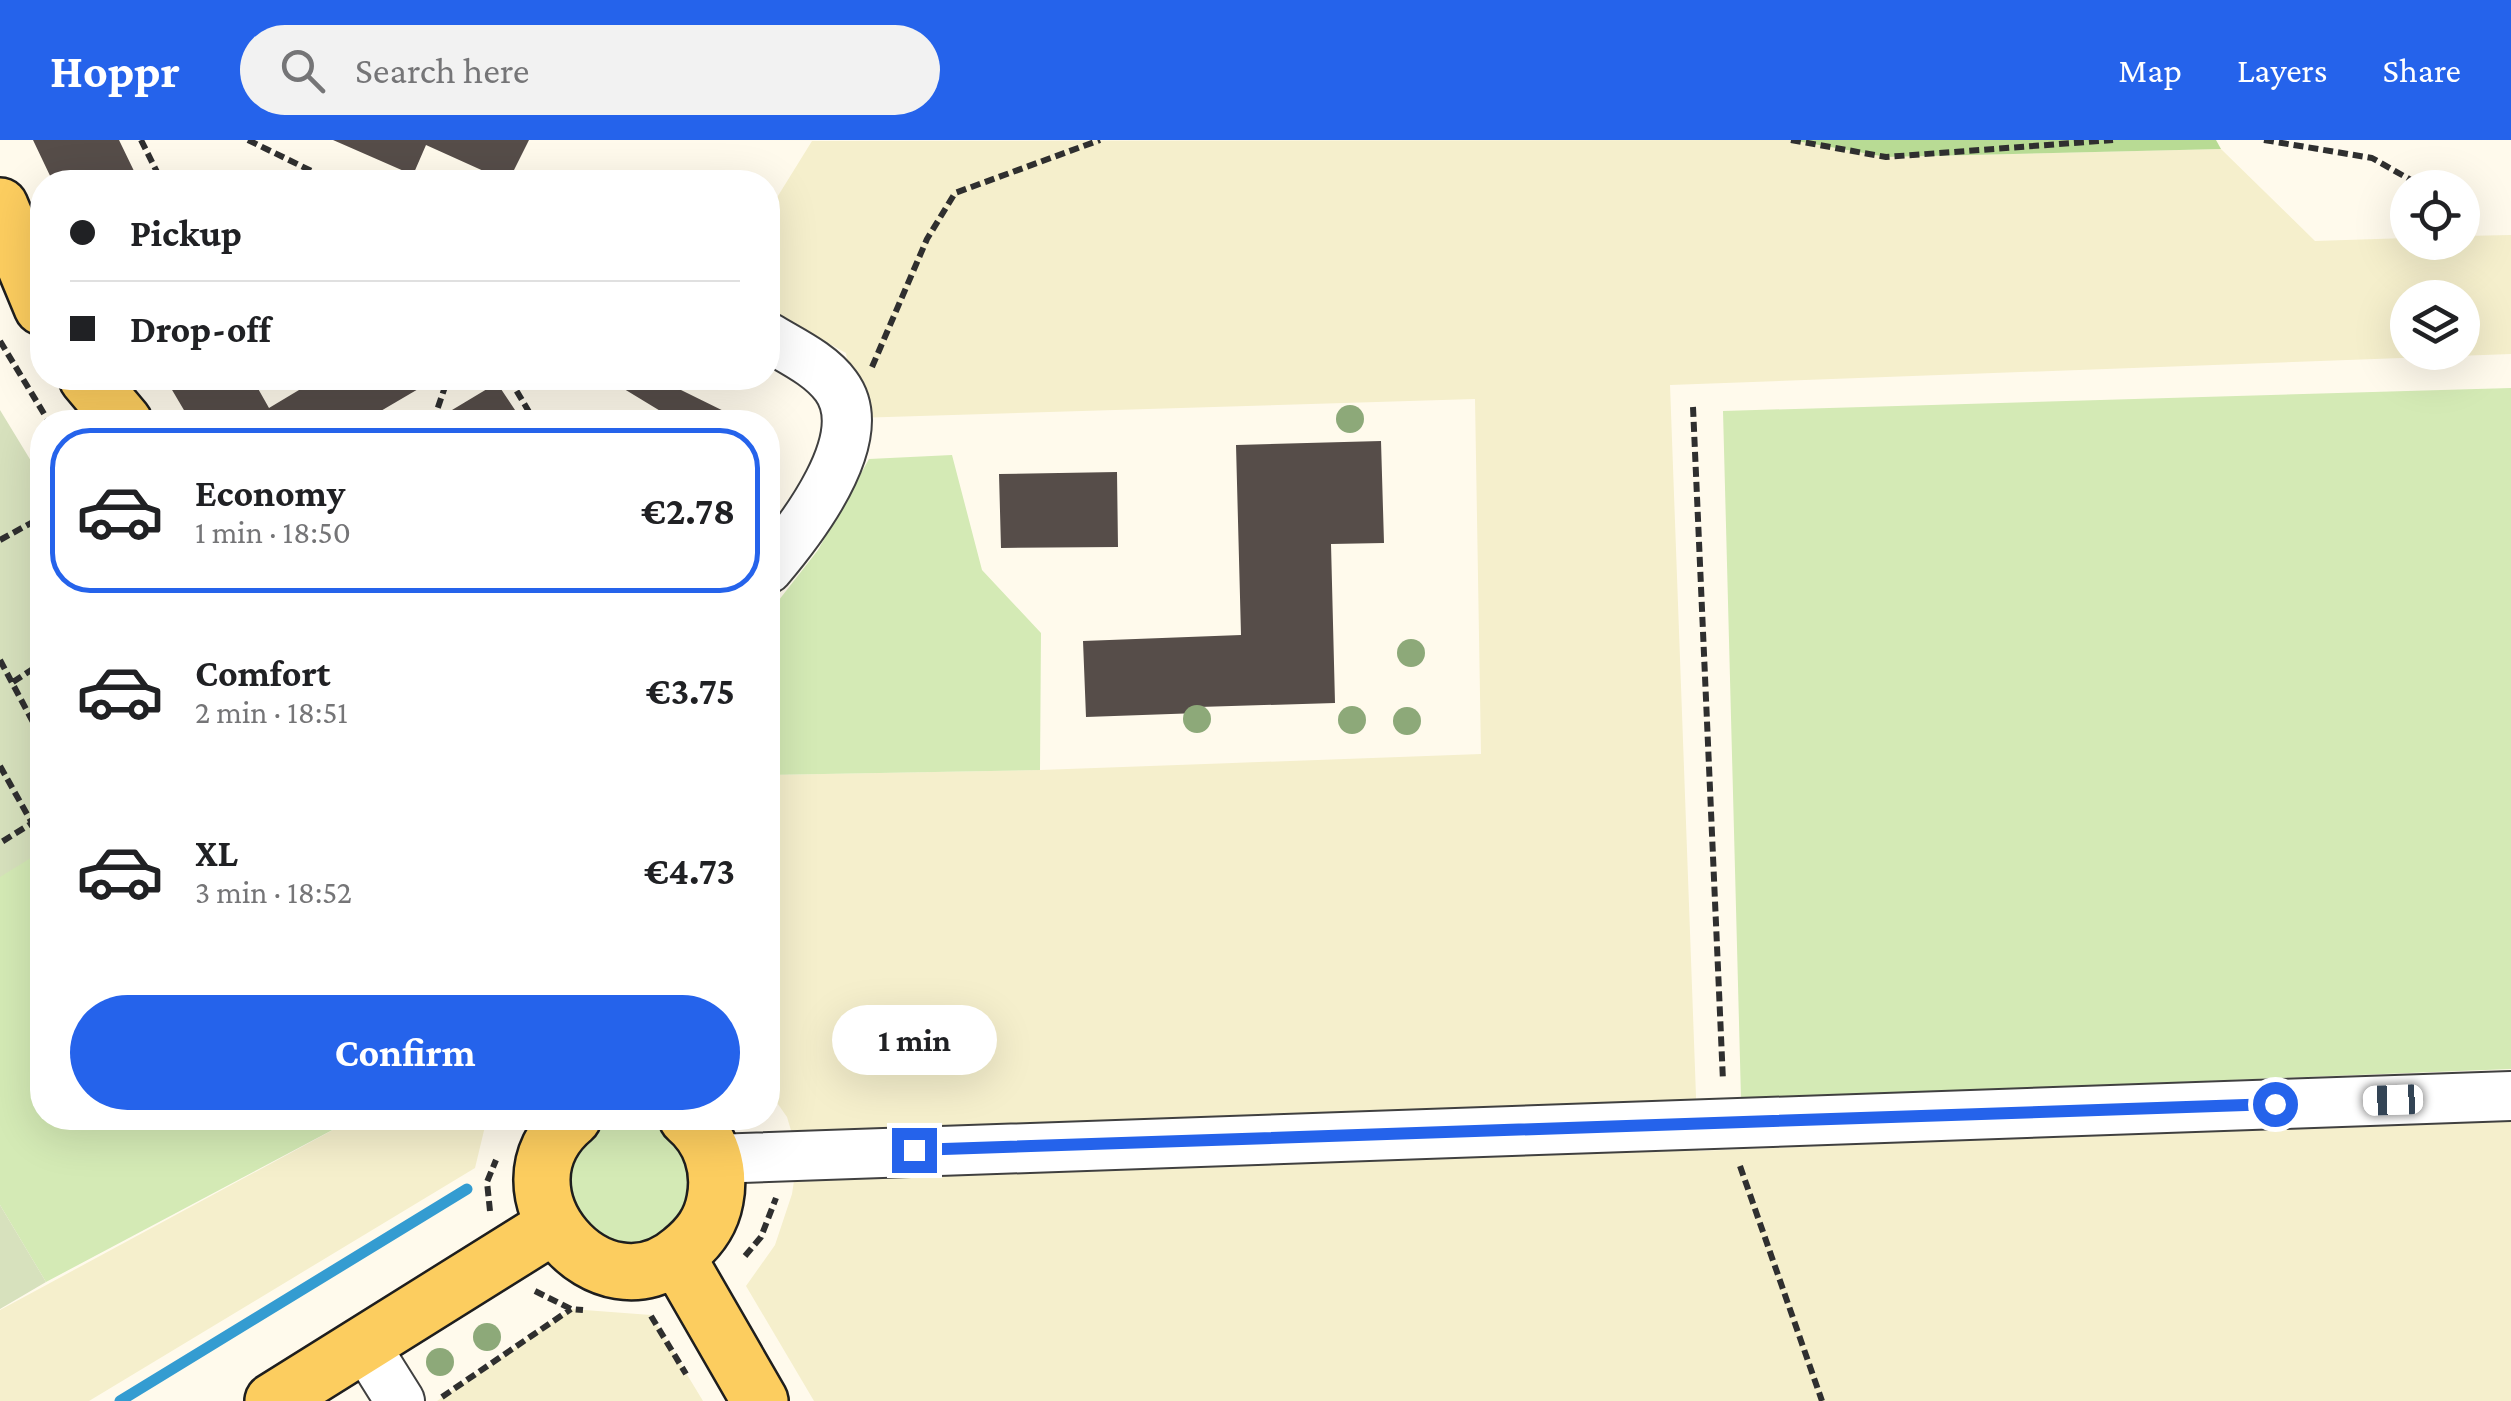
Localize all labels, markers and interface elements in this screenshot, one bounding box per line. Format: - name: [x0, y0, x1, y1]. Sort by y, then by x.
- search box: [240, 25, 940, 115]
- icon: search: [275, 43, 330, 98]
- text: Hoppr: [50, 44, 180, 97]
- text: Search here: [355, 49, 529, 91]
- text: Map: [2118, 51, 2182, 90]
- text: Layers: [2237, 51, 2328, 90]
- text: Share: [2383, 51, 2461, 90]
- map controls: [2390, 170, 2480, 370]
- button: locate: [2390, 170, 2480, 260]
- text: Pickup: [130, 212, 242, 254]
- button: layers: [2390, 280, 2480, 370]
- text: Drop-off: [130, 308, 271, 350]
- icon: car: [75, 466, 165, 556]
- text: Economy: [195, 472, 345, 514]
- text: €2.78: [641, 490, 735, 532]
- text: 1 min · 18:50: [195, 514, 351, 550]
- icon: car: [75, 646, 165, 736]
- text: Comfort: [195, 652, 331, 694]
- text: €3.75: [646, 670, 735, 712]
- text: 2 min · 18:51: [195, 694, 348, 730]
- icon: car: [75, 826, 165, 916]
- text: XL: [195, 832, 238, 874]
- text: €4.73: [644, 850, 735, 892]
- text: 3 min · 18:52: [195, 874, 352, 910]
- button: Confirm: [70, 995, 740, 1110]
- callout: 1 min: [832, 1005, 996, 1075]
- text: 1 min: [878, 1022, 951, 1058]
- route start: [2253, 1082, 2298, 1127]
- car: [2362, 1084, 2424, 1116]
- route end: [892, 1128, 937, 1173]

